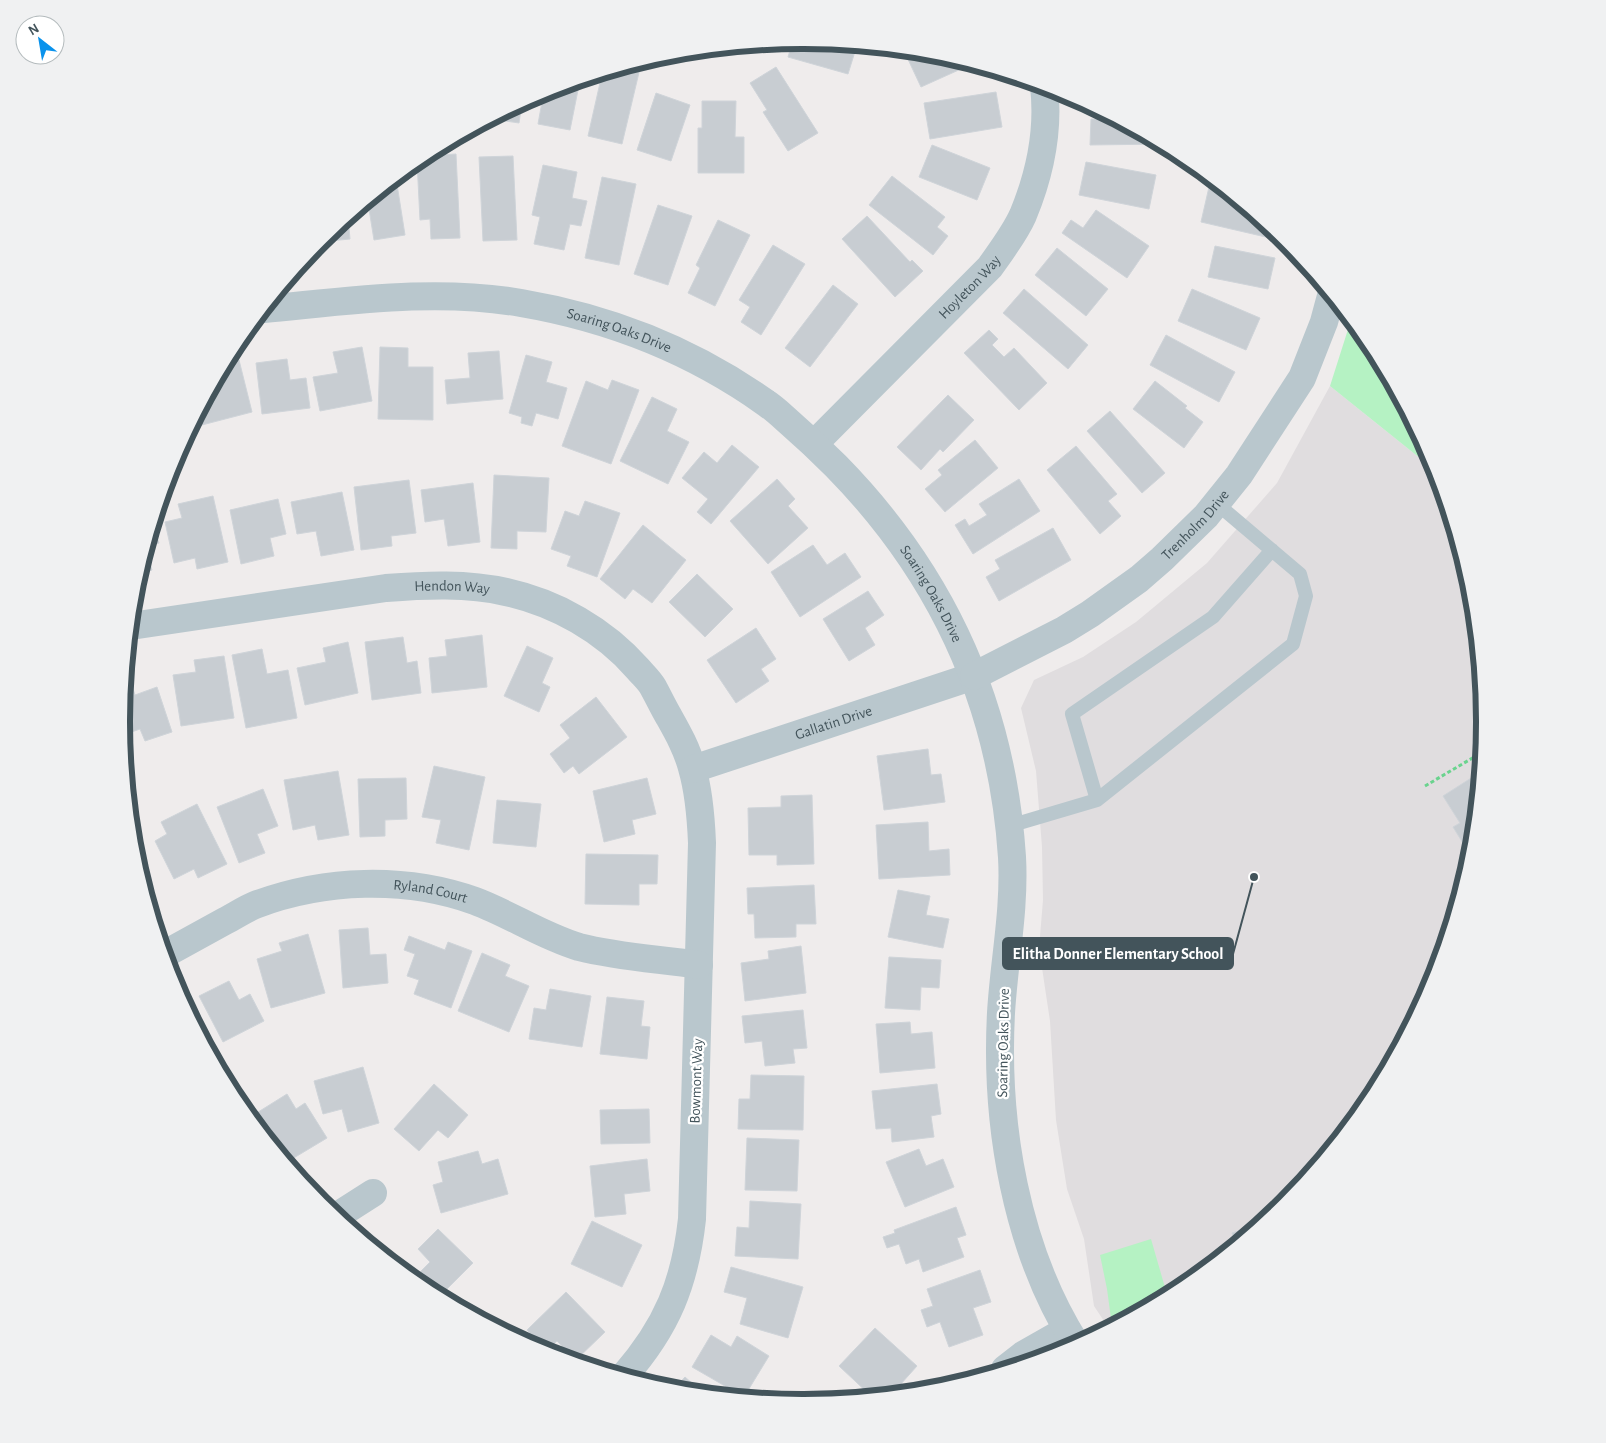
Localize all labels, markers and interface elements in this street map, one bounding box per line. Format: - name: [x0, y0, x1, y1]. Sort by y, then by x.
- north arrow: [15, 15, 65, 65]
- text: N: [26, 21, 42, 38]
- street label: Hoyleton Way: [936, 252, 1004, 322]
- street label: Soaring Oaks Drive: [565, 306, 674, 356]
- street label: Trenholm Drive: [1159, 487, 1232, 563]
- street label: Soaring Oaks Drive: [897, 543, 965, 645]
- street label: Hendon Way: [414, 578, 491, 597]
- street label: Gallatin Drive: [793, 703, 874, 743]
- street label: Ryland Court: [393, 877, 469, 906]
- callout: Elitha Donner Elementary School: [1003, 938, 1233, 969]
- text: Elitha Donner Elementary School: [1013, 946, 1223, 963]
- street label: Soaring Oaks Drive: [995, 988, 1012, 1098]
- street label: Bowmont Way: [688, 1038, 706, 1124]

